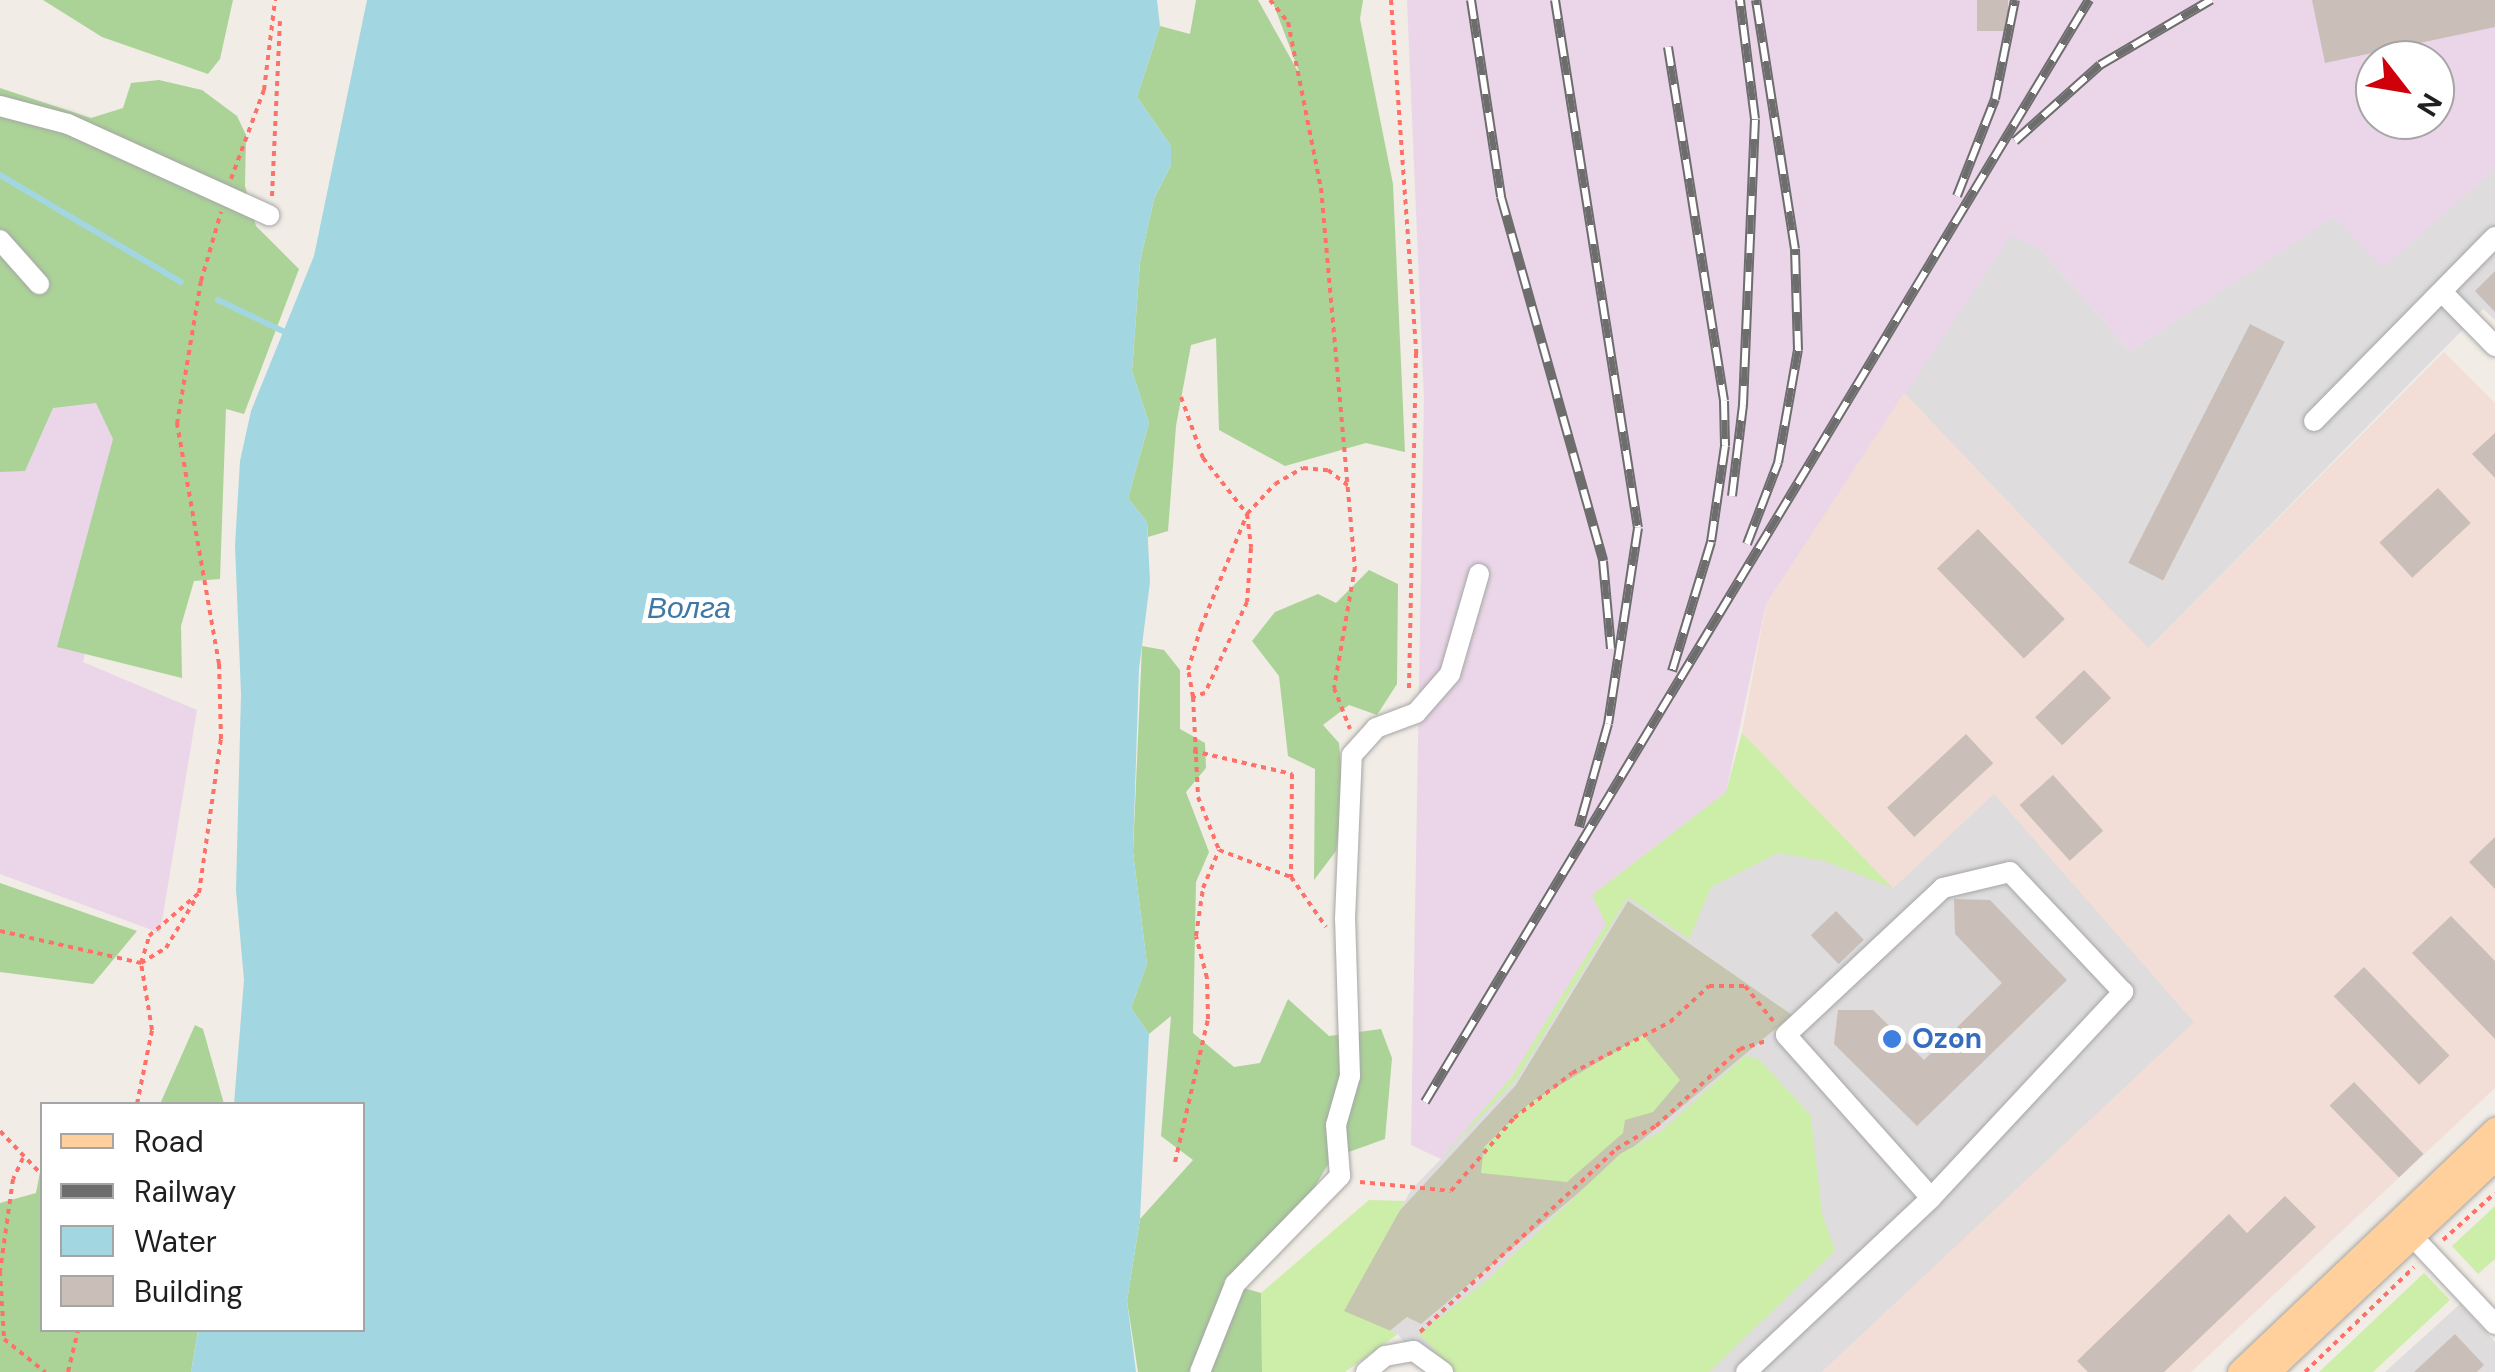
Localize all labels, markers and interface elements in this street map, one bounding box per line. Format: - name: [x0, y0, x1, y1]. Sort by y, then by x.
- north arrow: [2355, 40, 2455, 140]
- text: N: [2408, 86, 2451, 123]
- water label: Волга: [647, 590, 731, 626]
- place label: Ozon: [1912, 1022, 1982, 1056]
- marker: Ozon: [1881, 1028, 1903, 1050]
- legend: [40, 1102, 365, 1332]
- text: Road: [134, 1122, 204, 1161]
- text: Railway: [134, 1172, 237, 1211]
- text: Water: [134, 1222, 217, 1261]
- text: Building: [134, 1272, 243, 1311]

